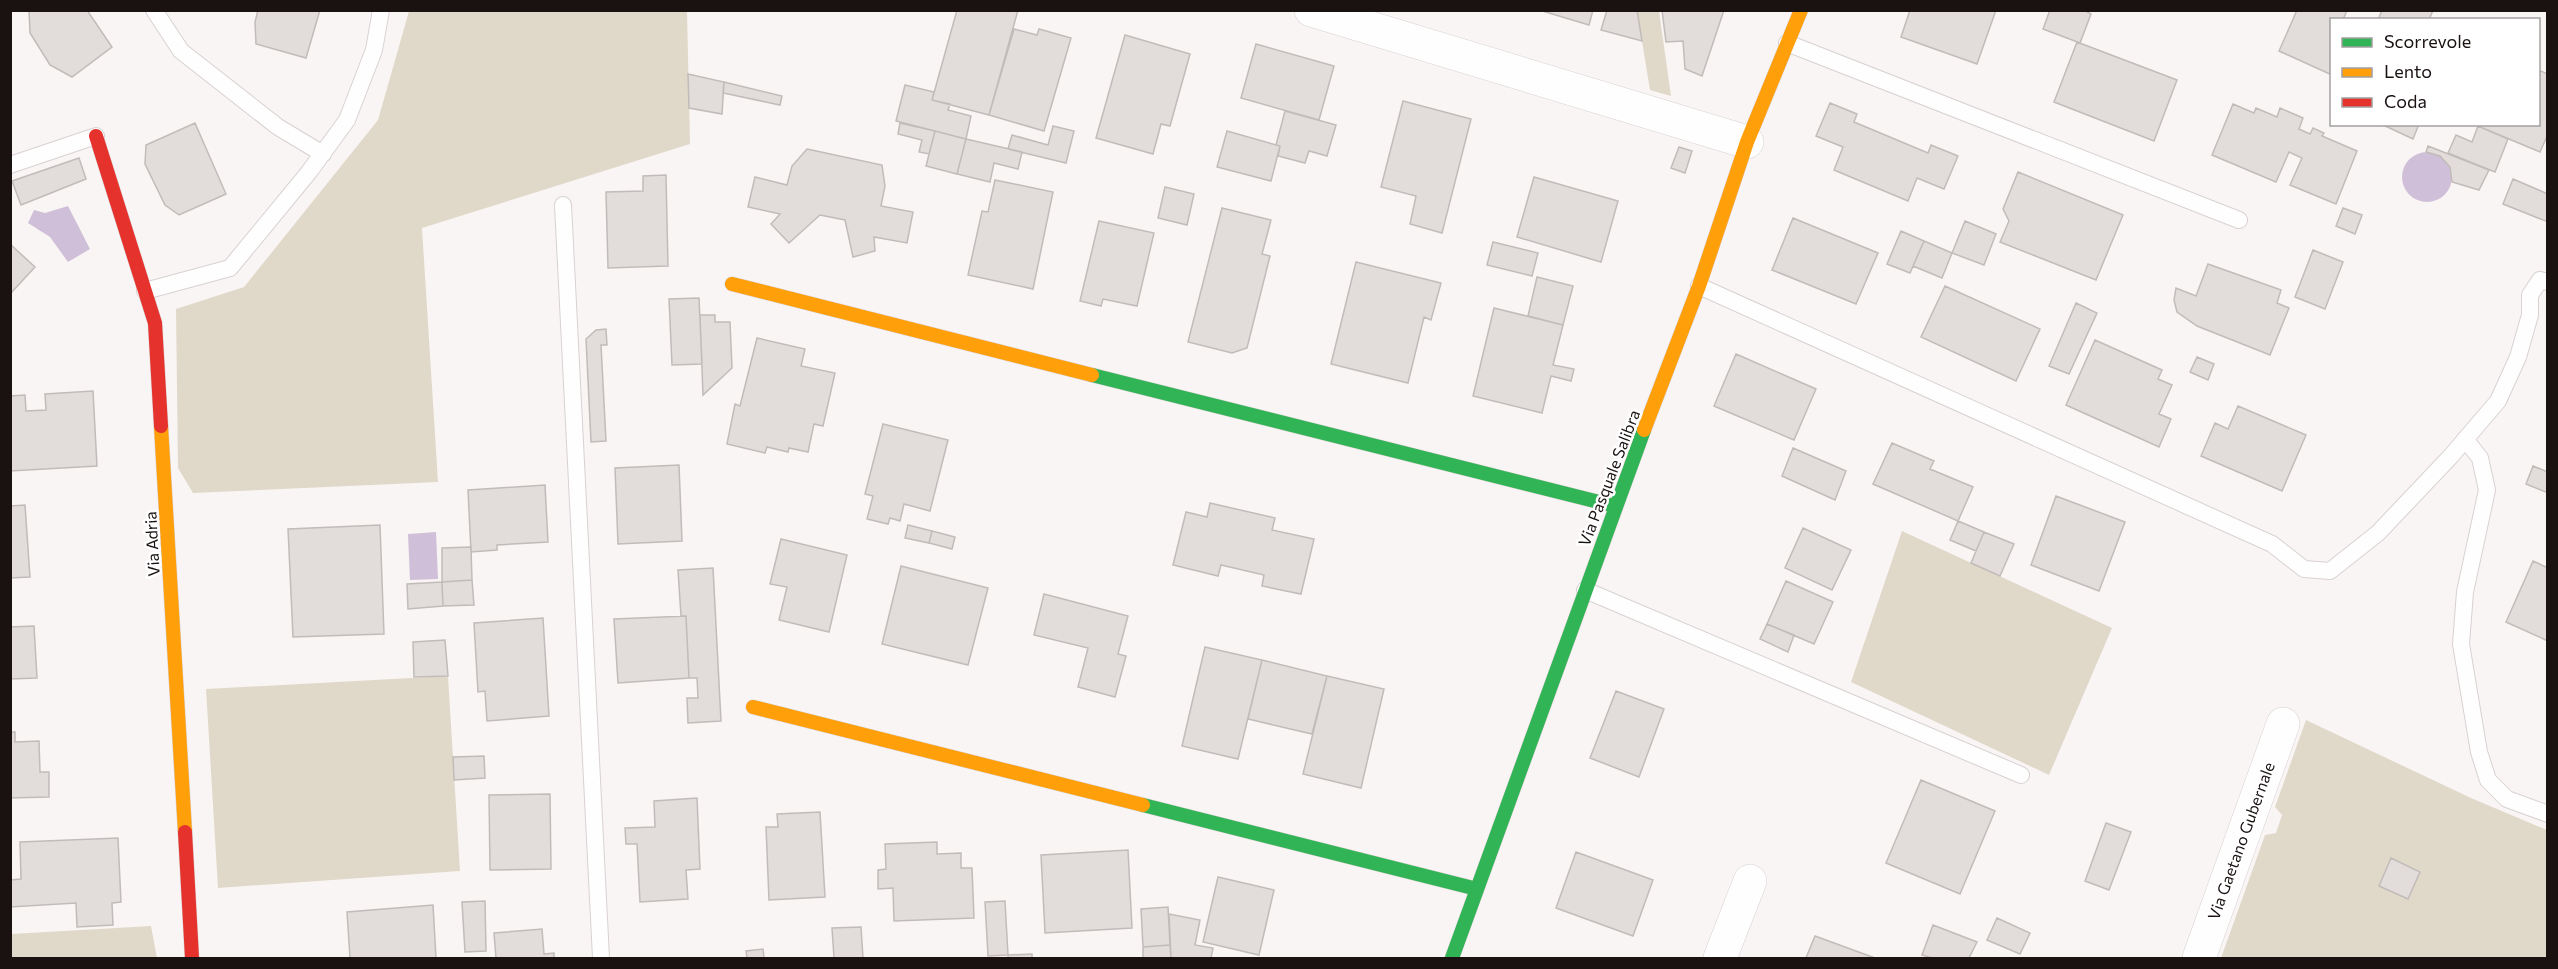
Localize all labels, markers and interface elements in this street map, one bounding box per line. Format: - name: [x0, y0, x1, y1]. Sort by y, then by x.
- legend: [2330, 18, 2540, 126]
- text: Scorrevole: [2384, 30, 2471, 52]
- text: Lento: [2384, 60, 2432, 82]
- text: Coda: [2384, 90, 2427, 112]
- street label: Via Pasquale Salibra: [1574, 407, 1643, 549]
- street label: Via Adria: [140, 511, 163, 577]
- street label: Via Gaetano Gubernale: [2203, 759, 2278, 922]

